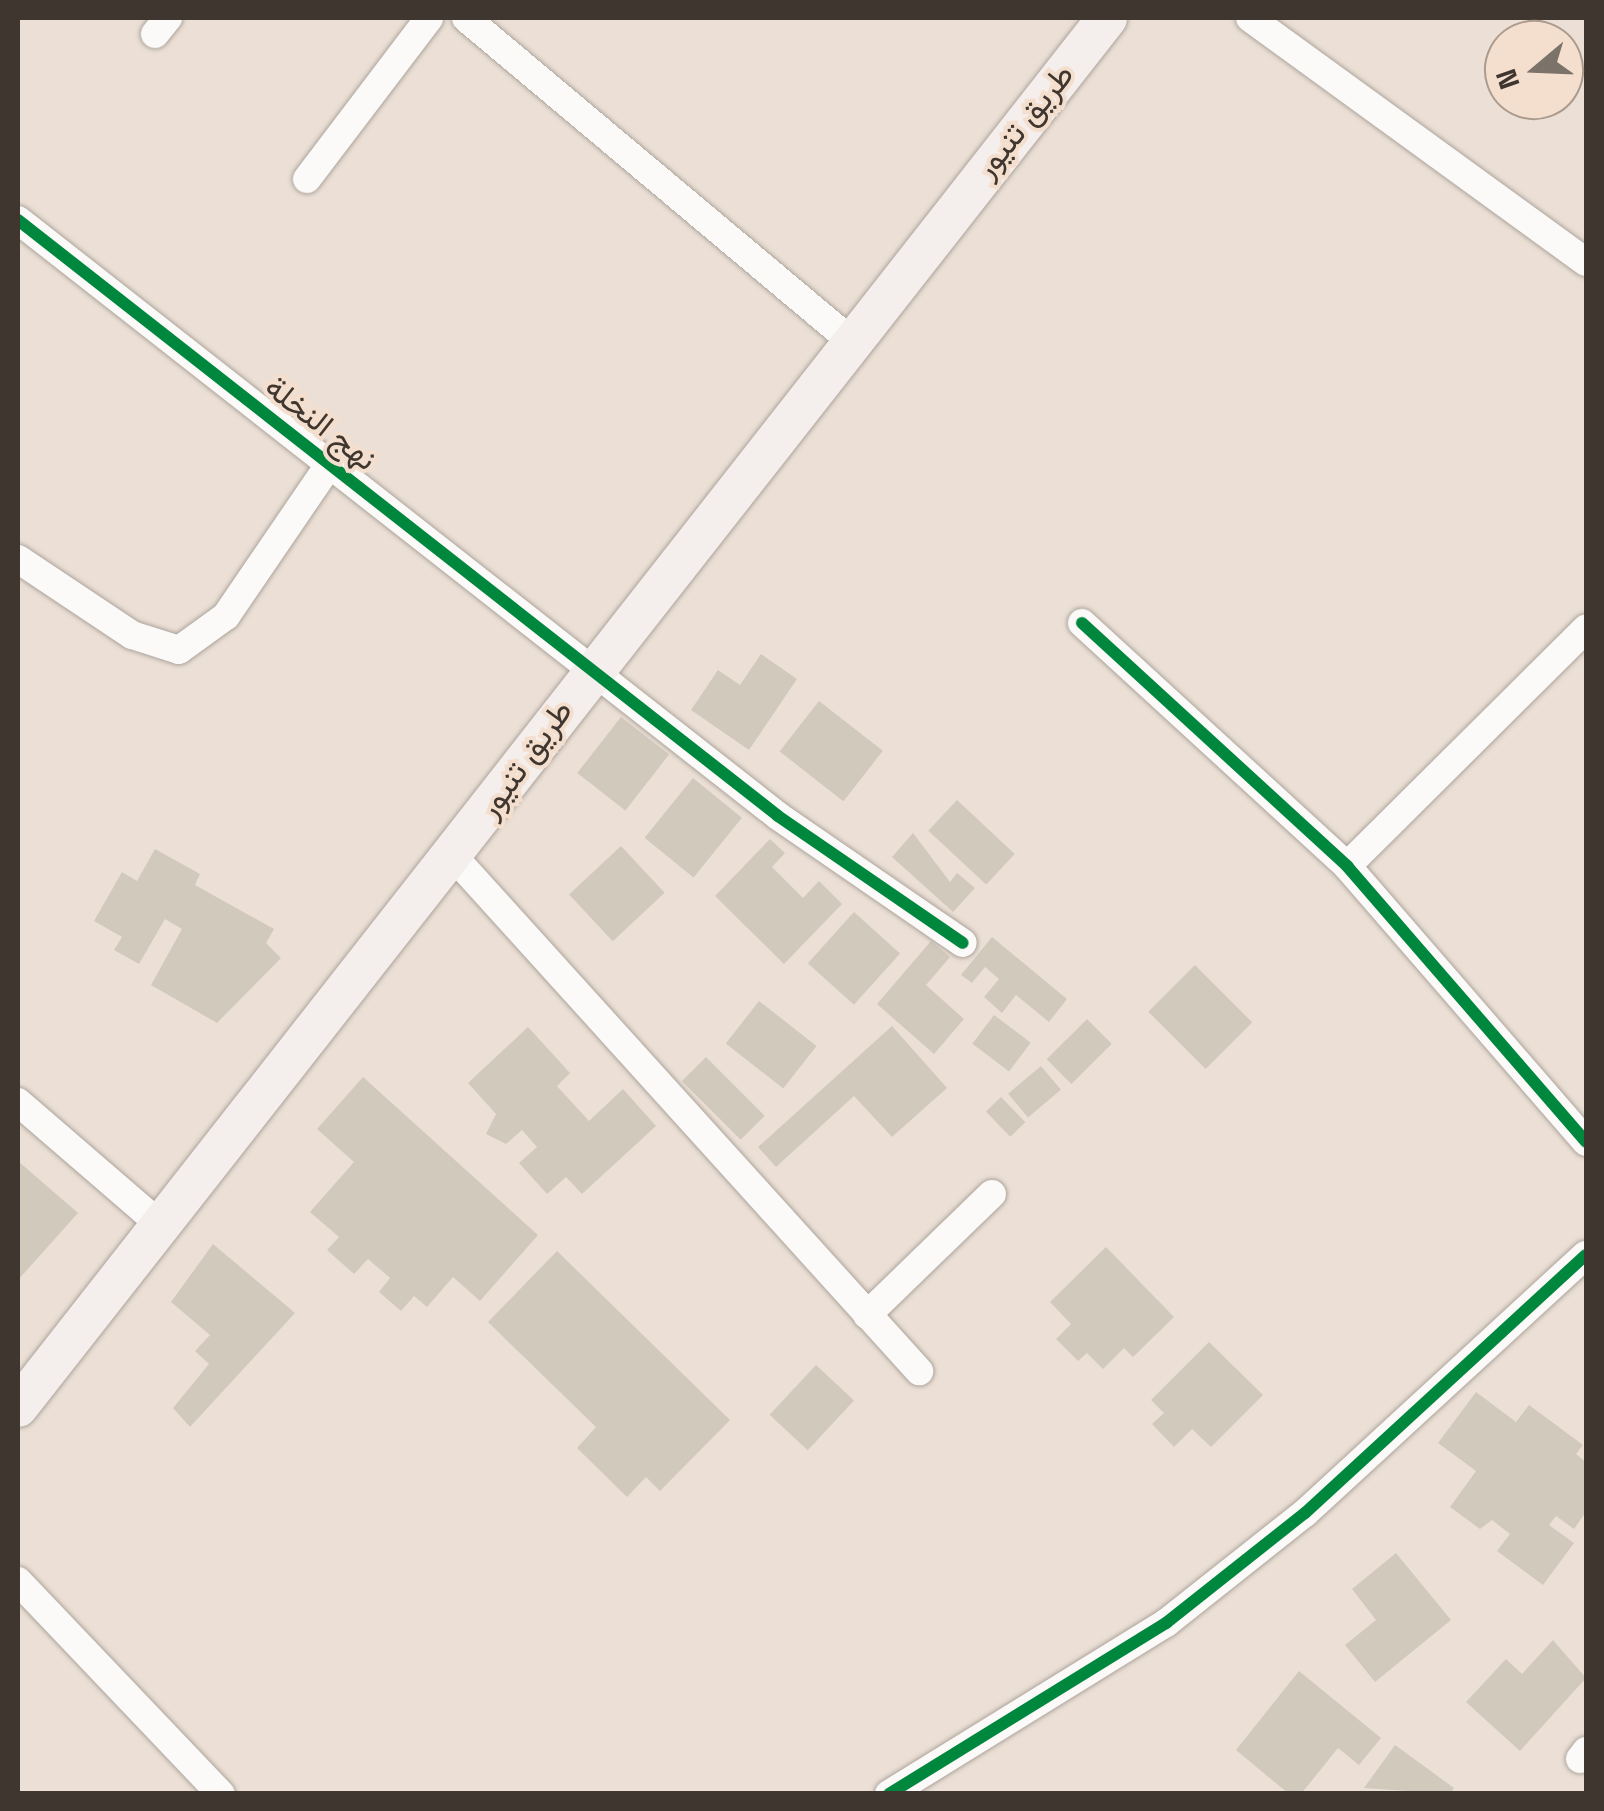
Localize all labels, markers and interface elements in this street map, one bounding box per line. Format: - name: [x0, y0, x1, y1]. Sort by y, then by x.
- north arrow: [1484, 20, 1584, 120]
- street label: طريق تنيور: [966, 56, 1082, 186]
- text: N: [1487, 64, 1528, 94]
- street label: نهج النخلة: [257, 367, 385, 479]
- street label: طريق تنيور: [470, 693, 580, 825]

